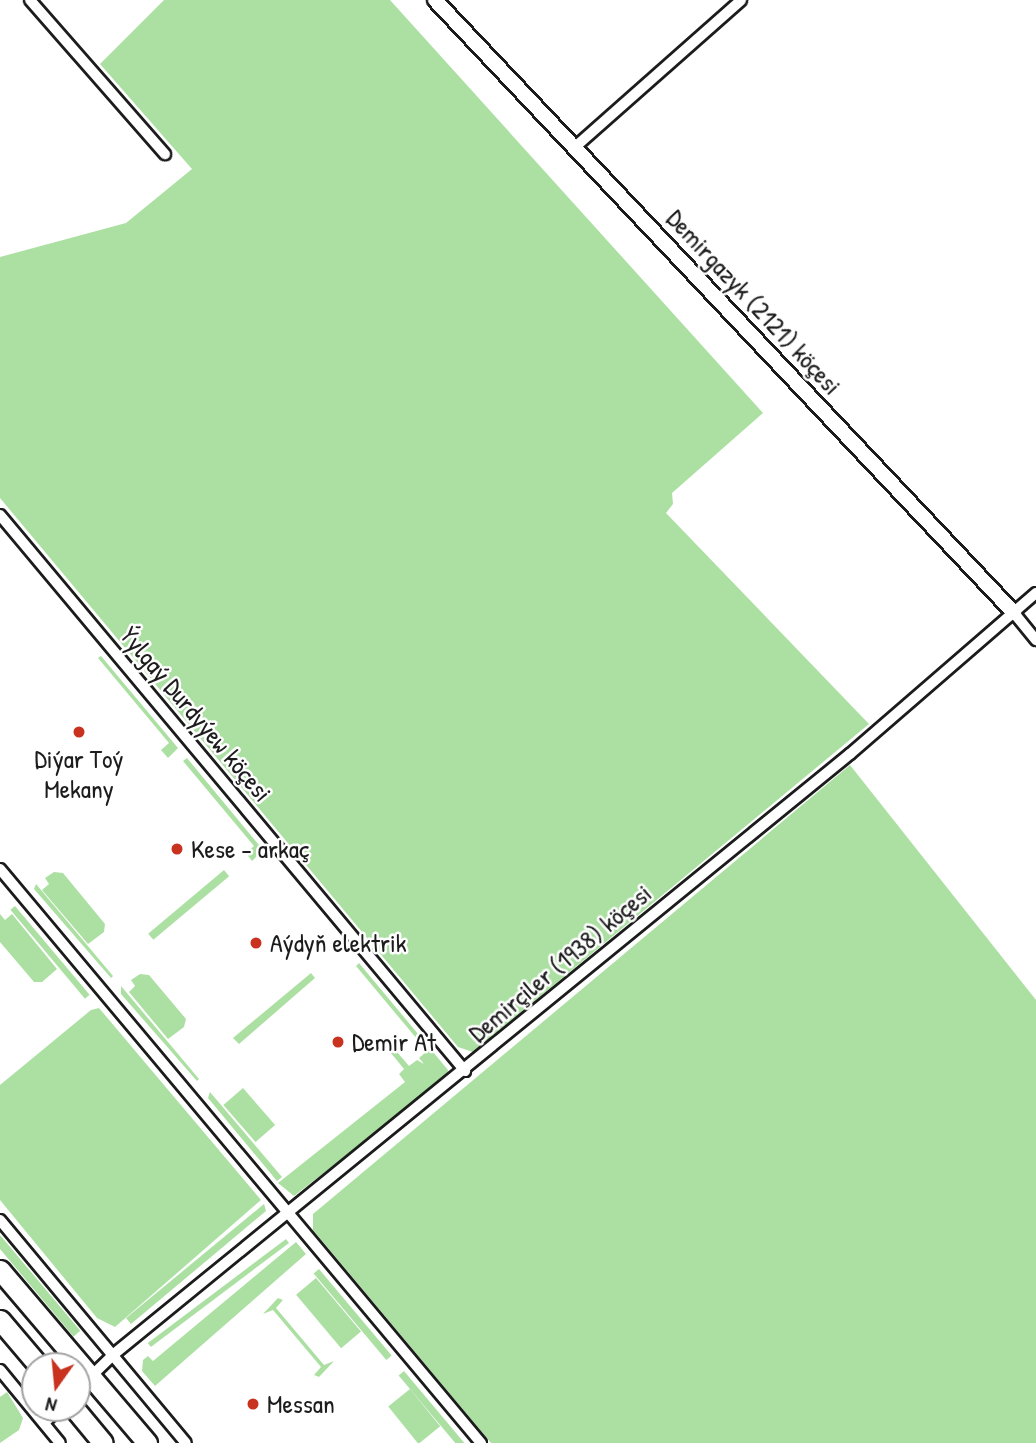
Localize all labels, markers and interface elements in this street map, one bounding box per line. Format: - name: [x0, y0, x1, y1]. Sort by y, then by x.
- street label: Demirgazyk (2121) köçesi: [660, 203, 848, 401]
- street label: Ýylgaý Durdyýew köçesi: [114, 620, 278, 808]
- marker: Diýar Toý Mekany: [71, 724, 87, 740]
- place label: Diýar Toý Mekany: [35, 743, 123, 804]
- place label: Kese - arkaç: [191, 833, 309, 865]
- marker: Kese - arkaç: [169, 841, 185, 857]
- street label: Demirçiler (1938) köçesi: [462, 877, 658, 1049]
- place label: Aýdyň elektrik: [270, 927, 407, 959]
- marker: Aýdyň elektrik: [248, 935, 264, 951]
- place label: Demir At: [352, 1026, 436, 1058]
- marker: Demir At: [330, 1034, 346, 1050]
- north arrow: [21, 1352, 91, 1422]
- place label: Messan: [267, 1388, 335, 1420]
- text: N: [43, 1391, 59, 1419]
- marker: Messan: [245, 1396, 261, 1412]

